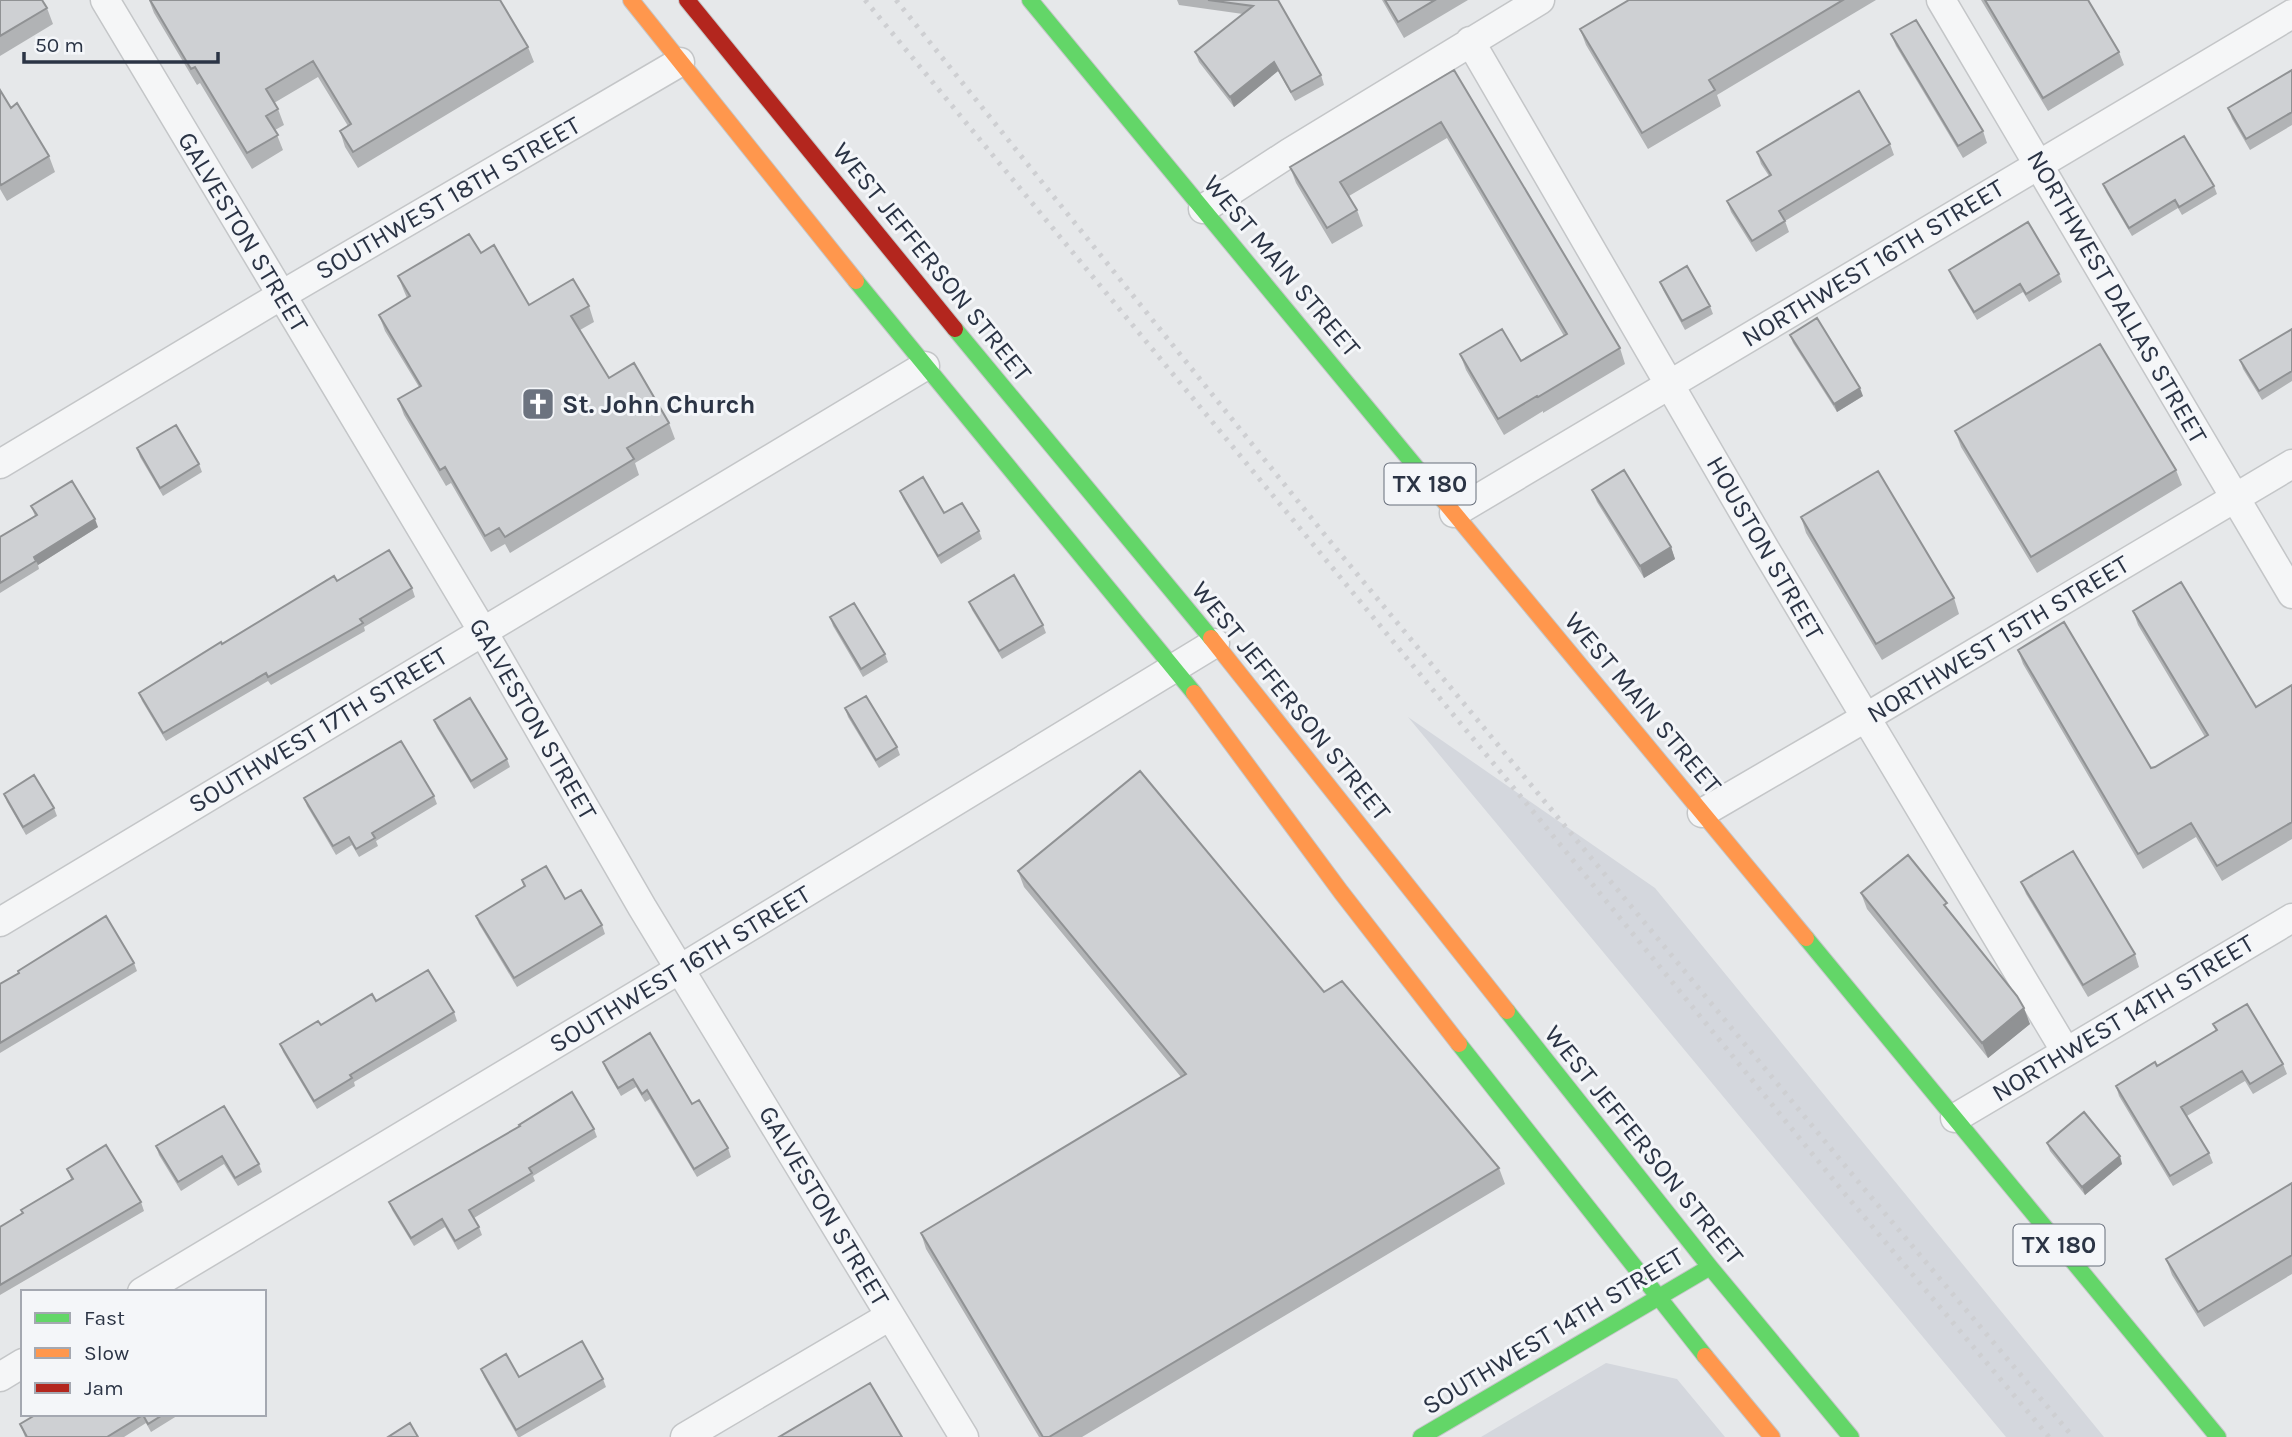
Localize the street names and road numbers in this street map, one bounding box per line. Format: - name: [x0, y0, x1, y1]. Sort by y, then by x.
- street label: SOUTHWEST 18TH STREET: [310, 109, 586, 287]
- street label: GALVESTON STREET: [171, 126, 315, 338]
- street label: WEST JEFFERSON STREET: [826, 136, 1038, 388]
- street label: NORTHWEST DALLAS STREET: [2020, 145, 2214, 449]
- street label: WEST MAIN STREET: [1197, 169, 1367, 363]
- street label: NORTHWEST 16TH STREET: [1736, 172, 2010, 354]
- street label: HOUSTON STREET: [1700, 450, 1830, 646]
- road number: TX 180: [1384, 463, 1476, 504]
- street label: NORTHWEST 15TH STREET: [1861, 548, 2135, 730]
- street label: WEST JEFFERSON STREET: [1185, 575, 1397, 827]
- street label: WEST MAIN STREET: [1558, 606, 1728, 800]
- street label: GALVESTON STREET: [463, 612, 603, 826]
- street label: SOUTHWEST 17TH STREET: [183, 640, 453, 820]
- street label: SOUTHWEST 16TH STREET: [544, 879, 816, 1059]
- street label: NORTHWEST 14TH STREET: [1986, 927, 2260, 1109]
- street label: WEST JEFFERSON STREET: [1538, 1019, 1750, 1271]
- street label: GALVESTON STREET: [752, 1100, 896, 1312]
- road number: TX 180: [2014, 1224, 2104, 1266]
- street label: SOUTHWEST 14TH STREET: [1417, 1241, 1689, 1421]

